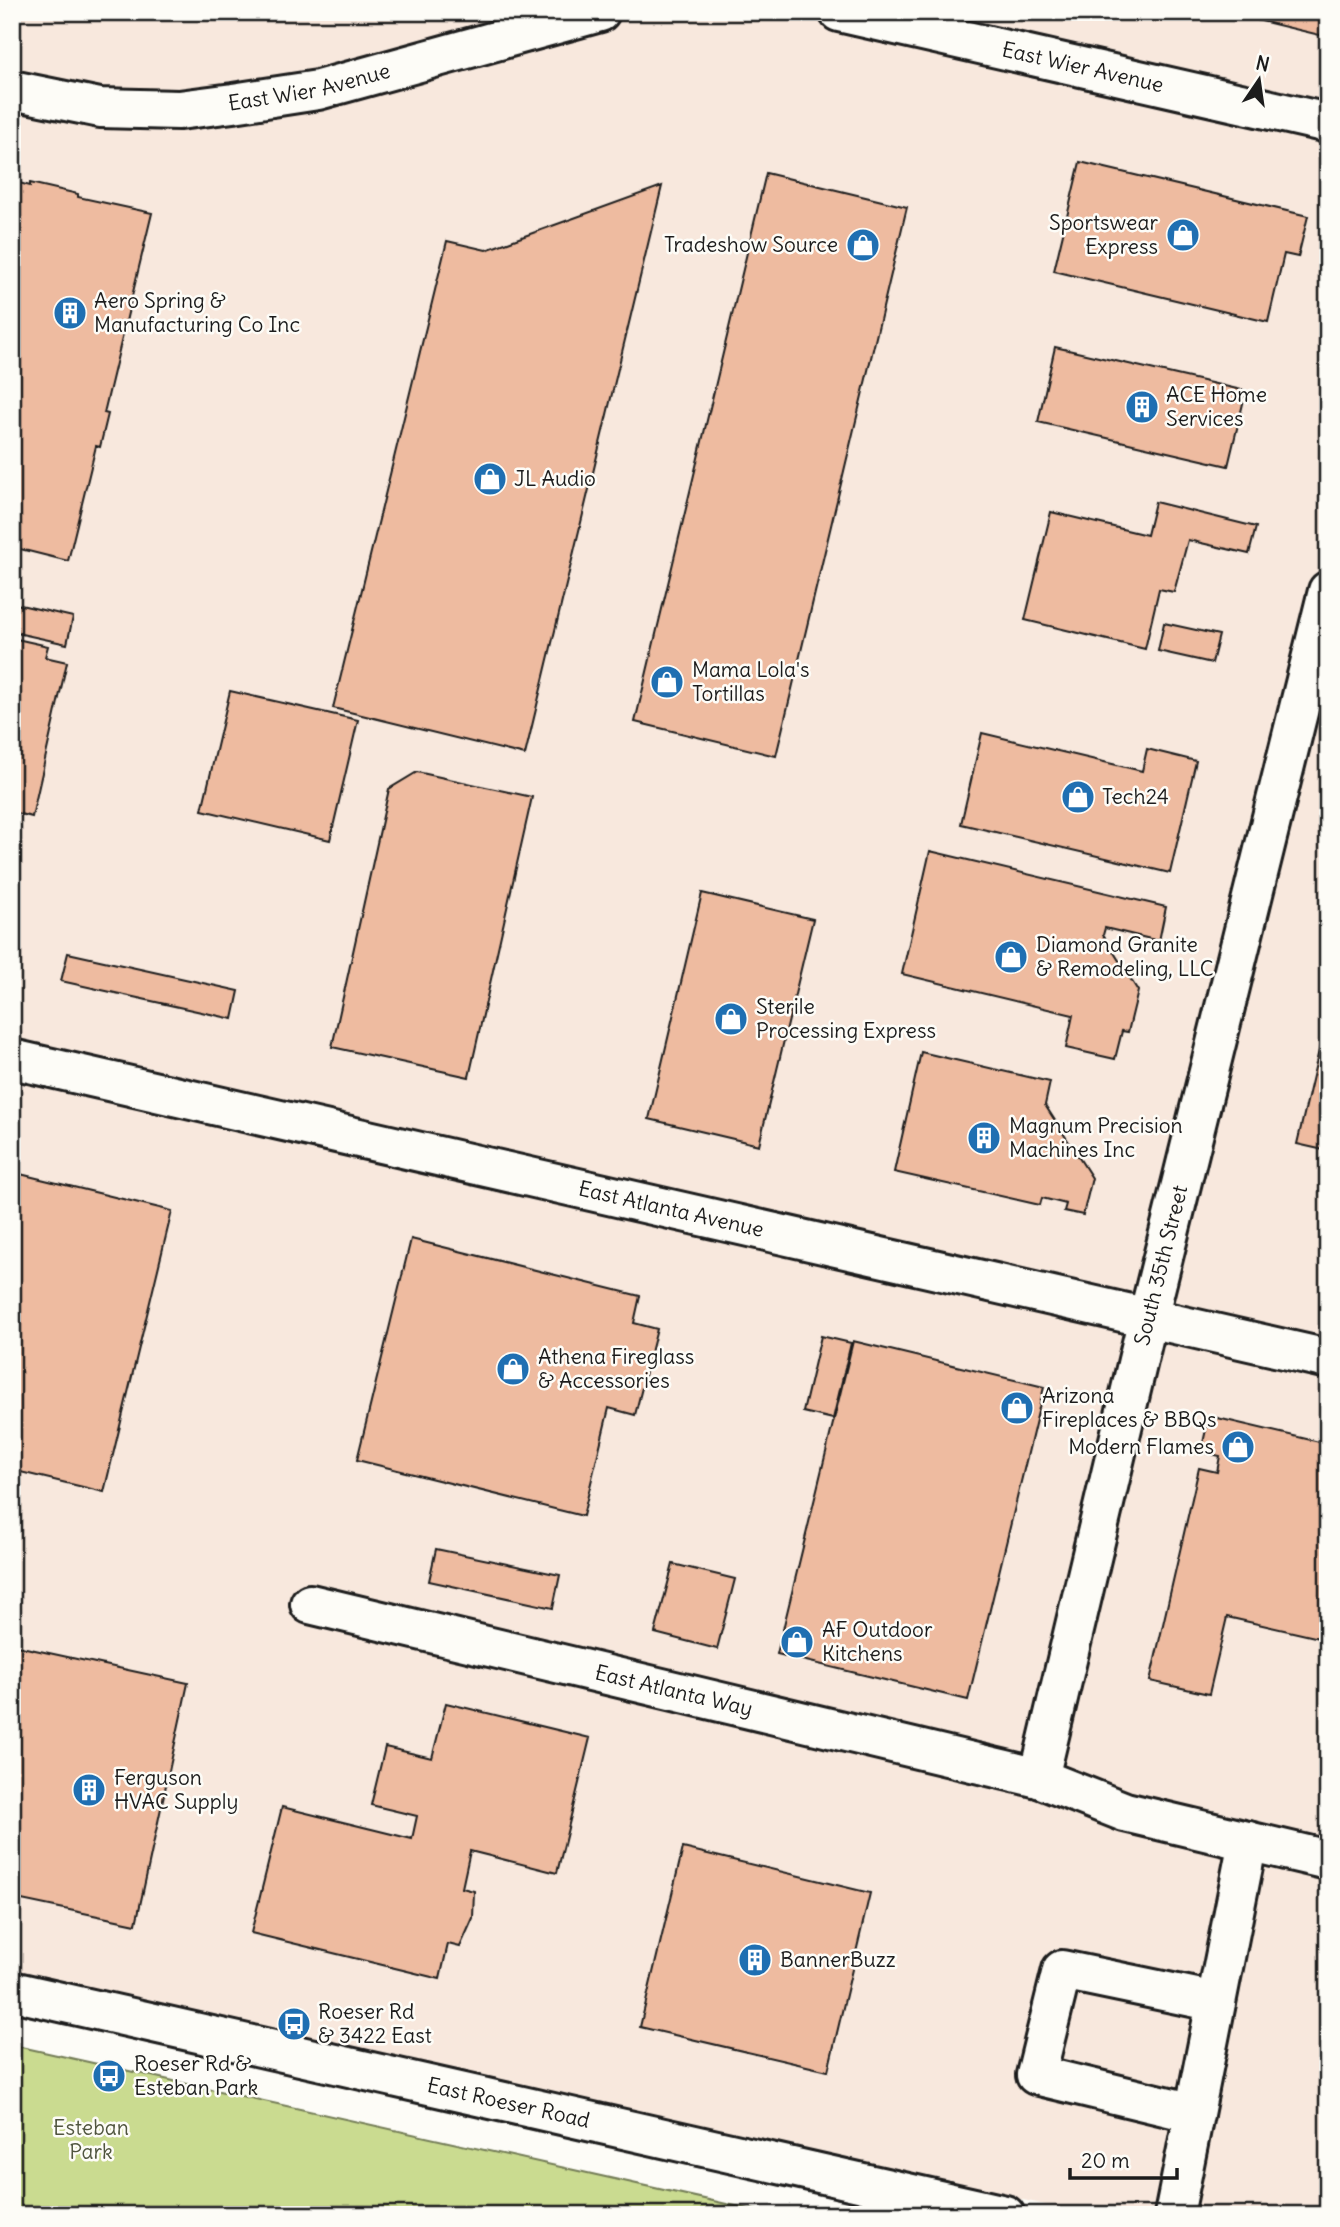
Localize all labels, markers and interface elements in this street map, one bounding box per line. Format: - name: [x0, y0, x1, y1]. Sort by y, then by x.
- street label: East Wier Avenue: [1000, 35, 1166, 98]
- north arrow: [1224, 46, 1294, 116]
- text: N: [1254, 50, 1272, 77]
- street label: East Wier Avenue: [226, 57, 393, 117]
- place label: Sportswear Express: [1049, 209, 1158, 260]
- shop icon: Sportswear Express: [1164, 216, 1202, 254]
- shop icon: Tradeshow Source: [844, 226, 882, 264]
- place label: Tradeshow Source: [664, 231, 838, 258]
- place label: Aero Spring & Manufacturing Co Inc: [94, 287, 300, 338]
- building icon: Aero Spring & Manufacturing Co Inc: [51, 294, 89, 332]
- place label: ACE Home Services: [1166, 381, 1267, 432]
- building icon: ACE Home Services: [1123, 388, 1161, 426]
- shop icon: JL Audio: [471, 460, 509, 498]
- place label: JL Audio: [514, 465, 596, 492]
- place label: Mama Lola's Tortillas: [692, 656, 810, 707]
- shop icon: Mama Lola's Tortillas: [648, 663, 686, 701]
- shop icon: Tech24: [1059, 778, 1097, 816]
- place label: Tech24: [1102, 783, 1169, 810]
- place label: Diamond Granite & Remodeling, LLC: [1036, 931, 1214, 982]
- shop icon: Diamond Granite & Remodeling, LLC: [992, 938, 1030, 976]
- place label: Sterile Processing Express: [756, 993, 936, 1044]
- shop icon: Sterile Processing Express: [712, 1000, 750, 1038]
- place label: Magnum Precision Machines Inc: [1009, 1112, 1183, 1163]
- building icon: Magnum Precision Machines Inc: [965, 1119, 1003, 1157]
- street label: East Atlanta Avenue: [576, 1175, 766, 1243]
- street label: South 35th Street: [1128, 1182, 1193, 1348]
- place label: Athena Fireglass & Accessories: [538, 1343, 694, 1394]
- shop icon: Athena Fireglass & Accessories: [494, 1350, 532, 1388]
- place label: Arizona Fireplaces & BBQs: [1042, 1382, 1217, 1433]
- shop icon: Arizona Fireplaces & BBQs: [998, 1389, 1036, 1427]
- shop icon: Modern Flames: [1219, 1428, 1257, 1466]
- place label: Modern Flames: [1068, 1433, 1214, 1460]
- place label: AF Outdoor Kitchens: [822, 1616, 933, 1667]
- shop icon: AF Outdoor Kitchens: [778, 1623, 816, 1661]
- street label: East Atlanta Way: [592, 1659, 755, 1722]
- place label: Ferguson HVAC Supply: [114, 1764, 238, 1815]
- building icon: Ferguson HVAC Supply: [70, 1771, 108, 1809]
- building icon: BannerBuzz: [736, 1941, 774, 1979]
- place label: BannerBuzz: [780, 1946, 896, 1973]
- place label: Roeser Rd & 3422 East: [318, 1998, 432, 2049]
- bus stop icon: Roeser Rd & 3422 East: [275, 2005, 313, 2043]
- place label: Roeser Rd & Esteban Park: [134, 2050, 258, 2101]
- bus stop icon: Roeser Rd & Esteban Park: [90, 2057, 128, 2095]
- street label: East Roeser Road: [425, 2071, 592, 2134]
- park label: Esteban Park: [53, 2114, 129, 2165]
- scale bar: [1070, 2136, 1177, 2180]
- text: 20 m: [1081, 2147, 1130, 2174]

